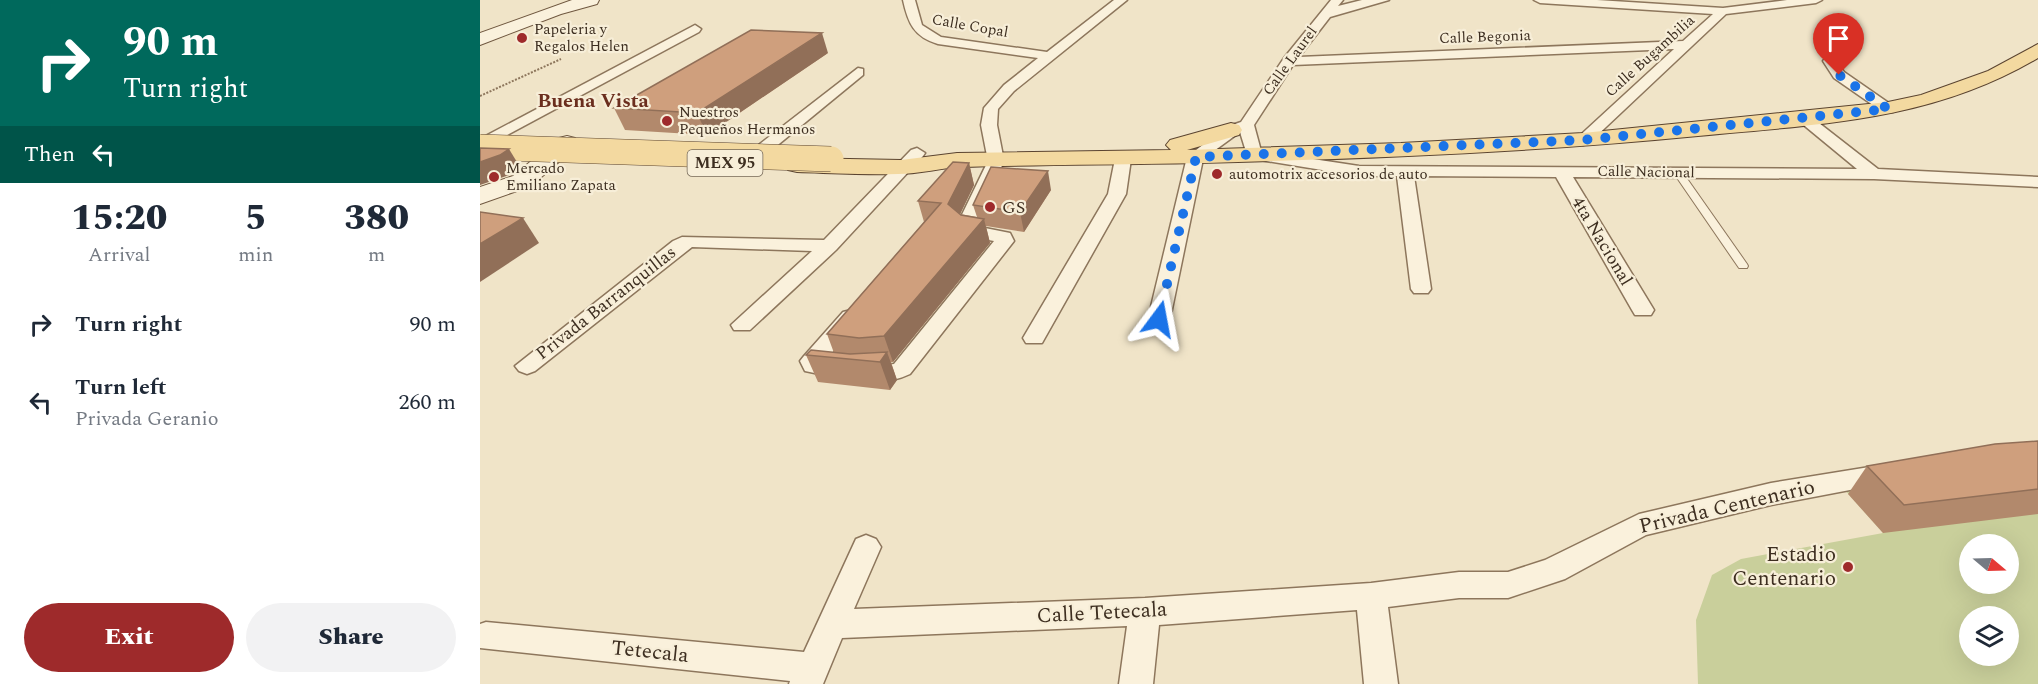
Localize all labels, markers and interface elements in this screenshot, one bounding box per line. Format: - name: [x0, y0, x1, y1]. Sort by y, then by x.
- street label: Calle Copal: [930, 8, 1010, 44]
- street label: Calle Bugambilia: [1600, 9, 1701, 103]
- text: 90 m: [123, 11, 218, 74]
- pin: [1813, 13, 1864, 75]
- place label: Papeleria y Regalos Helen: [534, 18, 629, 58]
- street label: Calle Laurel: [1257, 22, 1323, 100]
- icon: arrive: [1822, 22, 1855, 55]
- icon: right: [24, 24, 102, 102]
- street label: Calle Begonia: [1439, 24, 1532, 50]
- marker: Papeleria y Regalos Helen: [515, 31, 529, 45]
- text: Turn right: [123, 68, 248, 110]
- district label: Buena Vista: [537, 86, 650, 116]
- place label: Nuestros Pequeños Hermanos: [679, 101, 815, 141]
- marker: Nuestros Pequeños Hermanos: [660, 114, 674, 128]
- text: Then: [24, 138, 75, 171]
- icon: left: [87, 138, 120, 171]
- road number: MEX 95: [688, 150, 762, 176]
- place label: Mercado Emiliano Zapata: [506, 157, 617, 197]
- street label: Calle Nacional: [1597, 160, 1695, 184]
- place label: automotrix accesorios de auto: [1229, 163, 1428, 186]
- marker: automotrix accesorios de auto: [1210, 167, 1224, 181]
- marker: Mercado Emiliano Zapata: [487, 170, 501, 184]
- text: 15:20: [71, 191, 167, 246]
- text: 5: [245, 191, 267, 246]
- text: 380: [344, 191, 409, 246]
- street label: 4ta Nacional: [1565, 191, 1639, 291]
- place label: GS: [1002, 194, 1025, 221]
- marker: GS: [983, 200, 997, 214]
- street label: Privada Barranquillas: [530, 239, 682, 367]
- text: Arrival: [88, 240, 150, 270]
- text: min: [238, 240, 273, 270]
- text: m: [368, 240, 385, 270]
- position arrow: [1127, 287, 1191, 351]
- icon: right: [24, 308, 57, 341]
- text: Turn right: [75, 308, 182, 341]
- text: 90 m: [410, 308, 456, 341]
- text: Turn left: [75, 371, 167, 404]
- icon: left: [24, 386, 57, 419]
- text: 260 m: [399, 386, 456, 419]
- text: Privada Geranio: [75, 404, 219, 434]
- street label: Privada Centenario: [1636, 471, 1818, 543]
- north arrow: [1959, 534, 2019, 594]
- map controls: [1959, 534, 2019, 666]
- place label: Estadio Centenario: [1732, 539, 1836, 595]
- marker: Estadio Centenario: [1841, 560, 1855, 574]
- street label: Calle Tetecala: [1036, 594, 1169, 632]
- button: Exit: [24, 603, 234, 672]
- button: Share: [246, 603, 456, 672]
- button: layers: [1959, 606, 2019, 666]
- street label: Tetecala: [610, 632, 691, 672]

